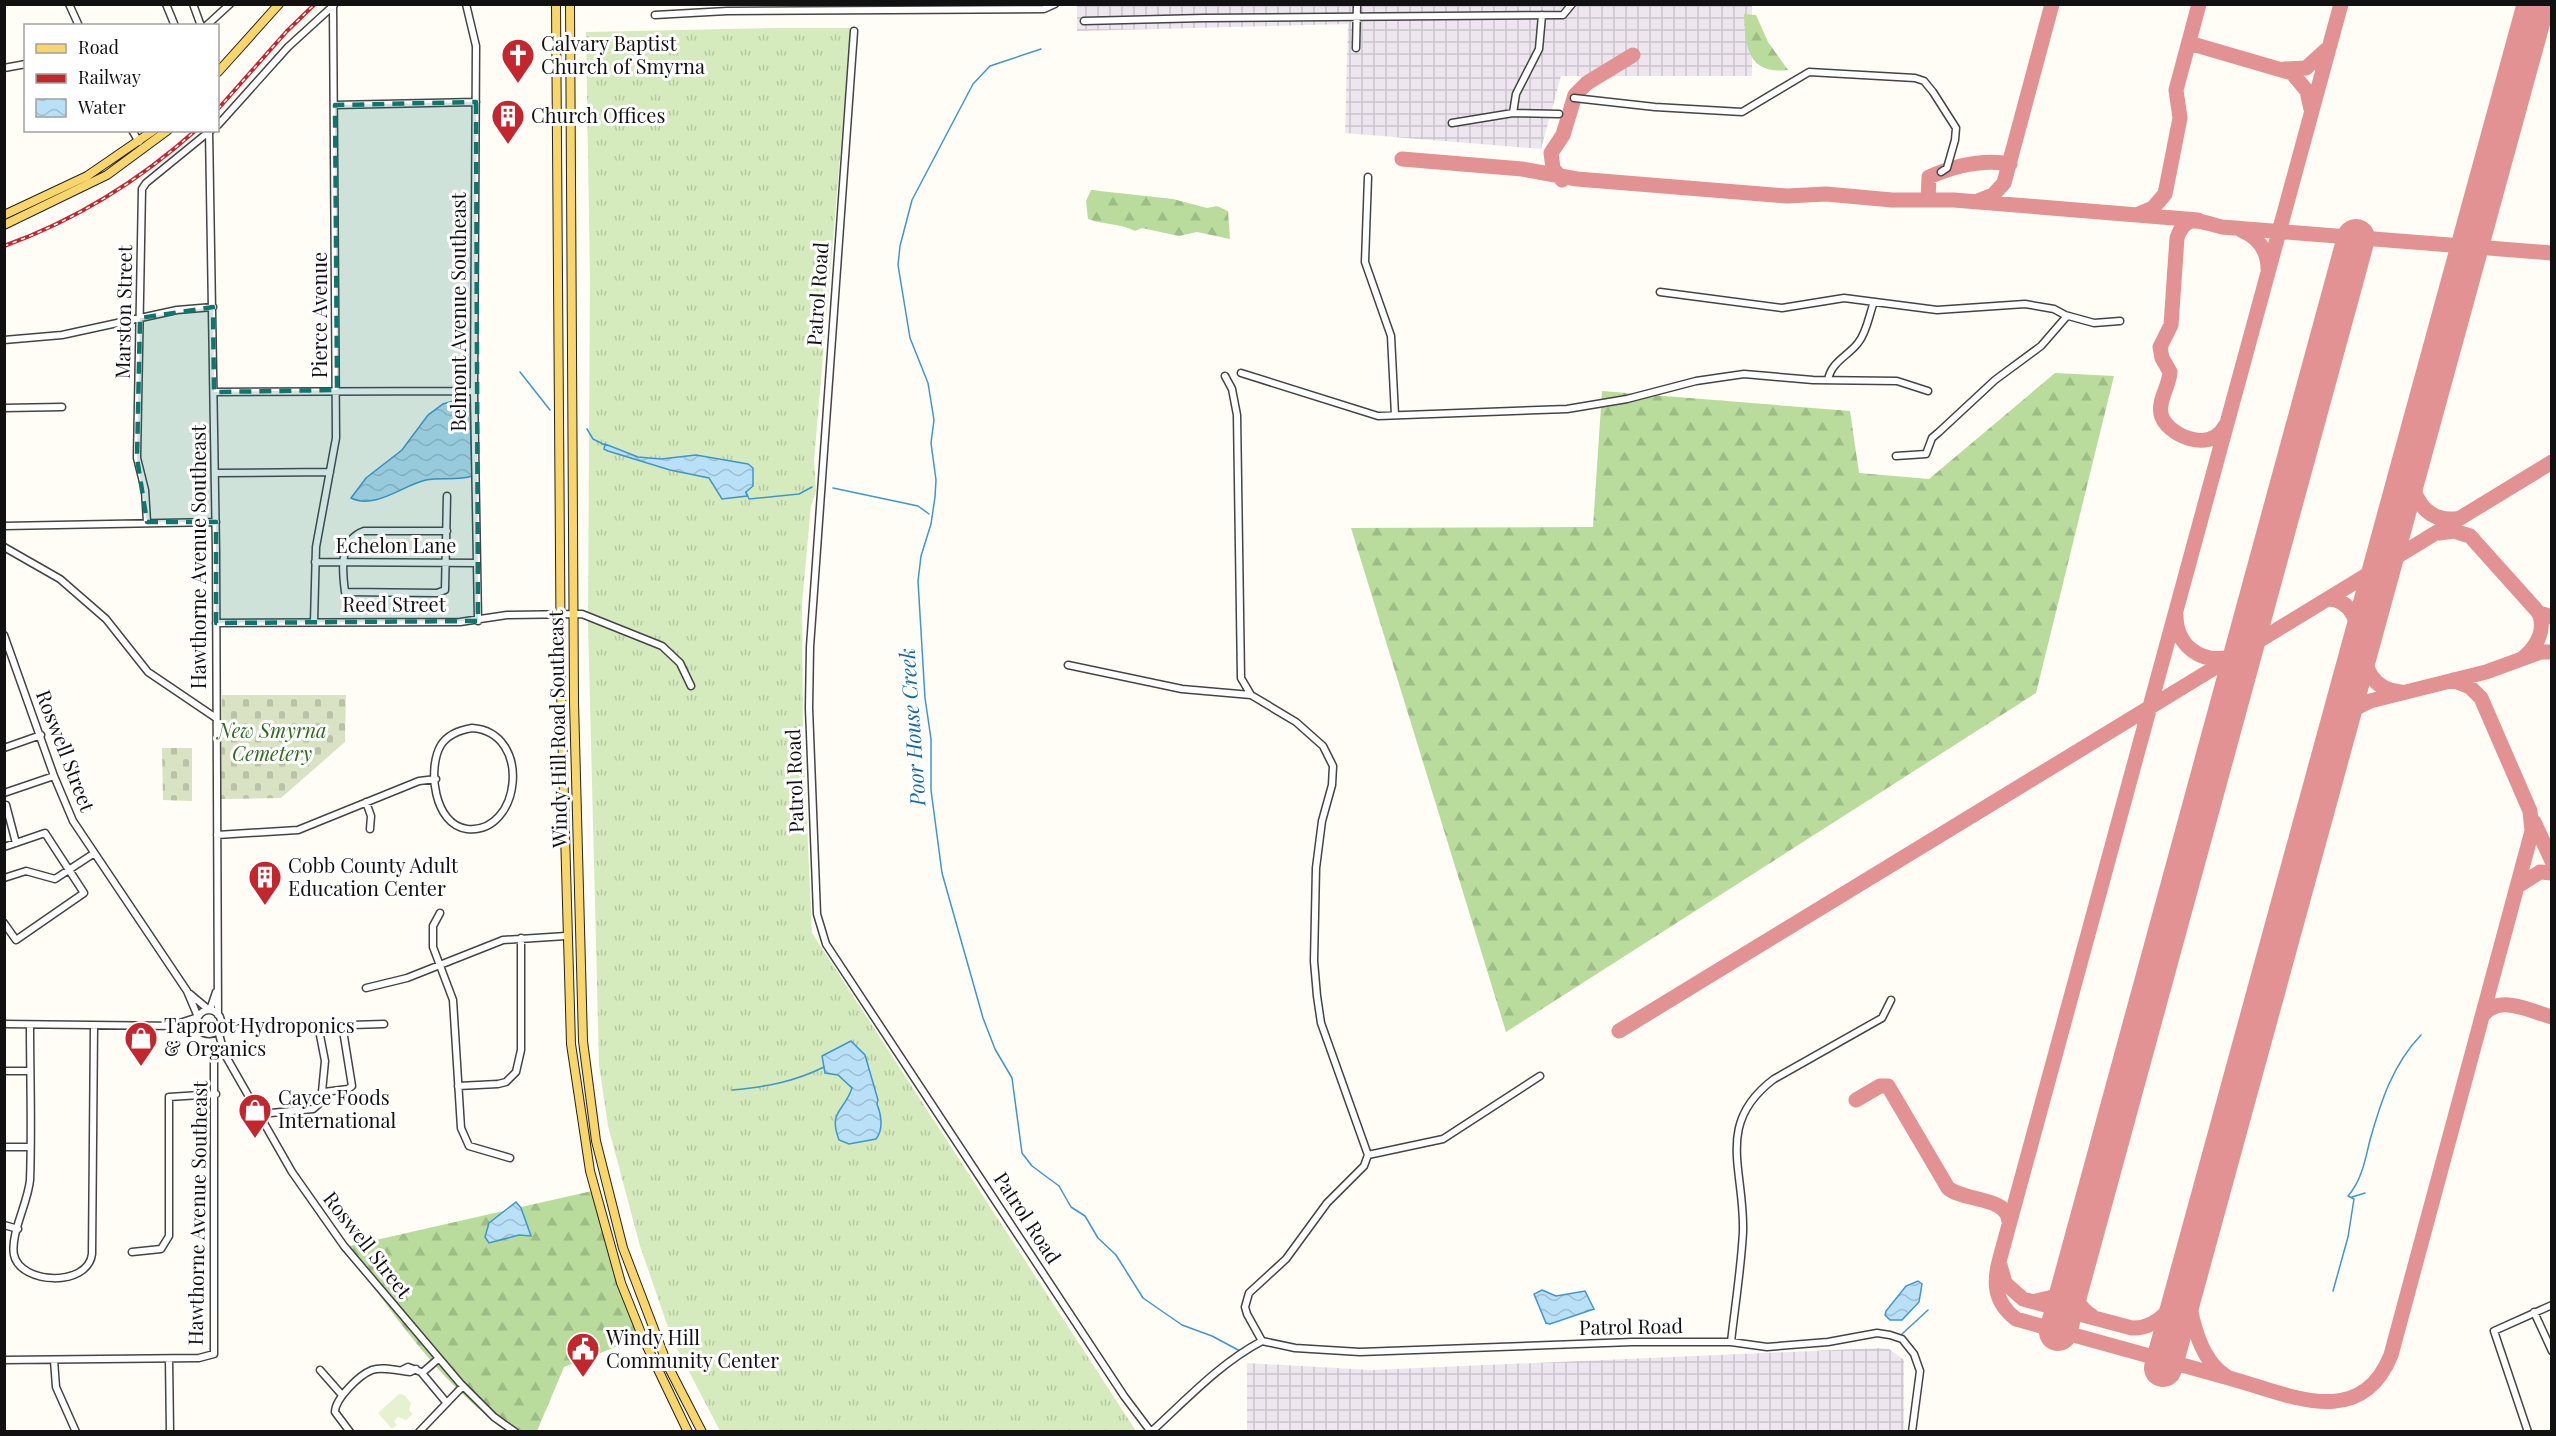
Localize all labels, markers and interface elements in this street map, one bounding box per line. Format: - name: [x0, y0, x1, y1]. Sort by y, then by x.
- legend: [24, 24, 219, 132]
- place label: Calvary Baptist Church of Smyrna: [541, 29, 705, 79]
- text: Road: [78, 35, 119, 59]
- church icon: Calvary Baptist Church of Smyrna: [500, 37, 536, 84]
- text: Railway: [78, 65, 141, 89]
- text: Water: [77, 95, 126, 119]
- building icon: Church Offices: [490, 98, 526, 145]
- place label: Church Offices: [531, 101, 665, 128]
- street label: Belmont Avenue Southeast: [444, 191, 471, 432]
- street label: Patrol Road: [799, 241, 834, 347]
- street label: Marston Street: [108, 244, 137, 379]
- street label: Pierce Avenue: [305, 252, 332, 378]
- street label: Hawthorne Avenue Southeast: [184, 424, 211, 689]
- street label: Echelon Lane: [336, 531, 456, 558]
- street label: Reed Street: [342, 590, 447, 617]
- street label: Windy Hill Road Southeast: [541, 609, 572, 849]
- water label: Poor House Creek: [892, 647, 931, 808]
- street label: Roswell Street: [31, 686, 102, 816]
- park label: New Smyrna Cemetery: [216, 716, 327, 766]
- street label: Patrol Road: [778, 728, 809, 834]
- place label: Cobb County Adult Education Center: [288, 851, 459, 901]
- building icon: Cobb County Adult Education Center: [247, 859, 283, 906]
- place label: Taproot Hydroponics & Organics: [164, 1011, 355, 1061]
- shop icon: Taproot Hydroponics & Organics: [123, 1020, 159, 1067]
- street label: Hawthorne Avenue Southeast: [181, 1080, 212, 1346]
- place label: Cayce Foods International: [278, 1083, 397, 1133]
- shop icon: Cayce Foods International: [237, 1092, 273, 1139]
- street label: Patrol Road: [989, 1166, 1068, 1268]
- street label: Roswell Street: [318, 1185, 419, 1304]
- street label: Patrol Road: [1579, 1311, 1684, 1340]
- place label: Windy Hill Community Center: [605, 1323, 779, 1373]
- public building icon: Windy Hill Community Center: [565, 1331, 601, 1378]

